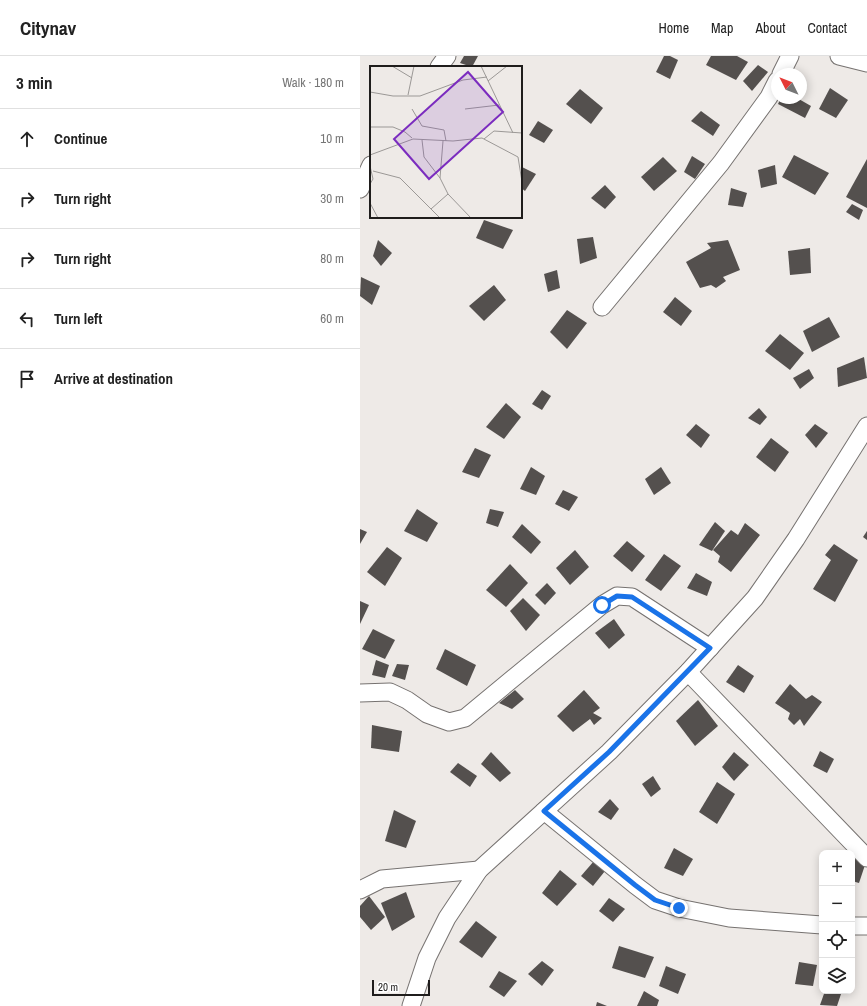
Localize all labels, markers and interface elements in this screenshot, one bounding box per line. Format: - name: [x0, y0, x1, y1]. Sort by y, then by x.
- text: Citynav: [20, 15, 76, 41]
- text: Home: [658, 19, 689, 37]
- text: Map: [711, 19, 733, 37]
- text: About: [755, 19, 785, 37]
- text: Contact: [807, 19, 847, 37]
- inset map: [370, 66, 522, 218]
- north arrow: [771, 68, 807, 104]
- text: 3 min: [16, 71, 52, 94]
- text: Walk · 180 m: [282, 74, 344, 91]
- icon: ahead: [16, 128, 38, 150]
- text: Continue: [54, 128, 107, 149]
- text: 10 m: [320, 130, 344, 147]
- icon: right: [16, 188, 38, 210]
- text: Turn right: [54, 188, 111, 209]
- text: 30 m: [320, 190, 344, 207]
- icon: right: [16, 248, 38, 270]
- text: Turn right: [54, 248, 111, 269]
- text: 80 m: [320, 250, 344, 267]
- icon: left: [16, 308, 38, 330]
- text: Turn left: [54, 308, 102, 329]
- text: 60 m: [320, 310, 344, 327]
- icon: arrive: [16, 368, 38, 390]
- text: Arrive at destination: [54, 368, 173, 389]
- route start: [593, 596, 611, 614]
- map controls: [819, 850, 855, 994]
- button: +: [819, 850, 855, 886]
- button: −: [819, 886, 855, 922]
- route end: [670, 899, 688, 917]
- button: locate: [819, 922, 855, 958]
- button: layers: [819, 958, 855, 994]
- scale bar: [372, 978, 430, 997]
- text: 20 m: [378, 980, 398, 994]

